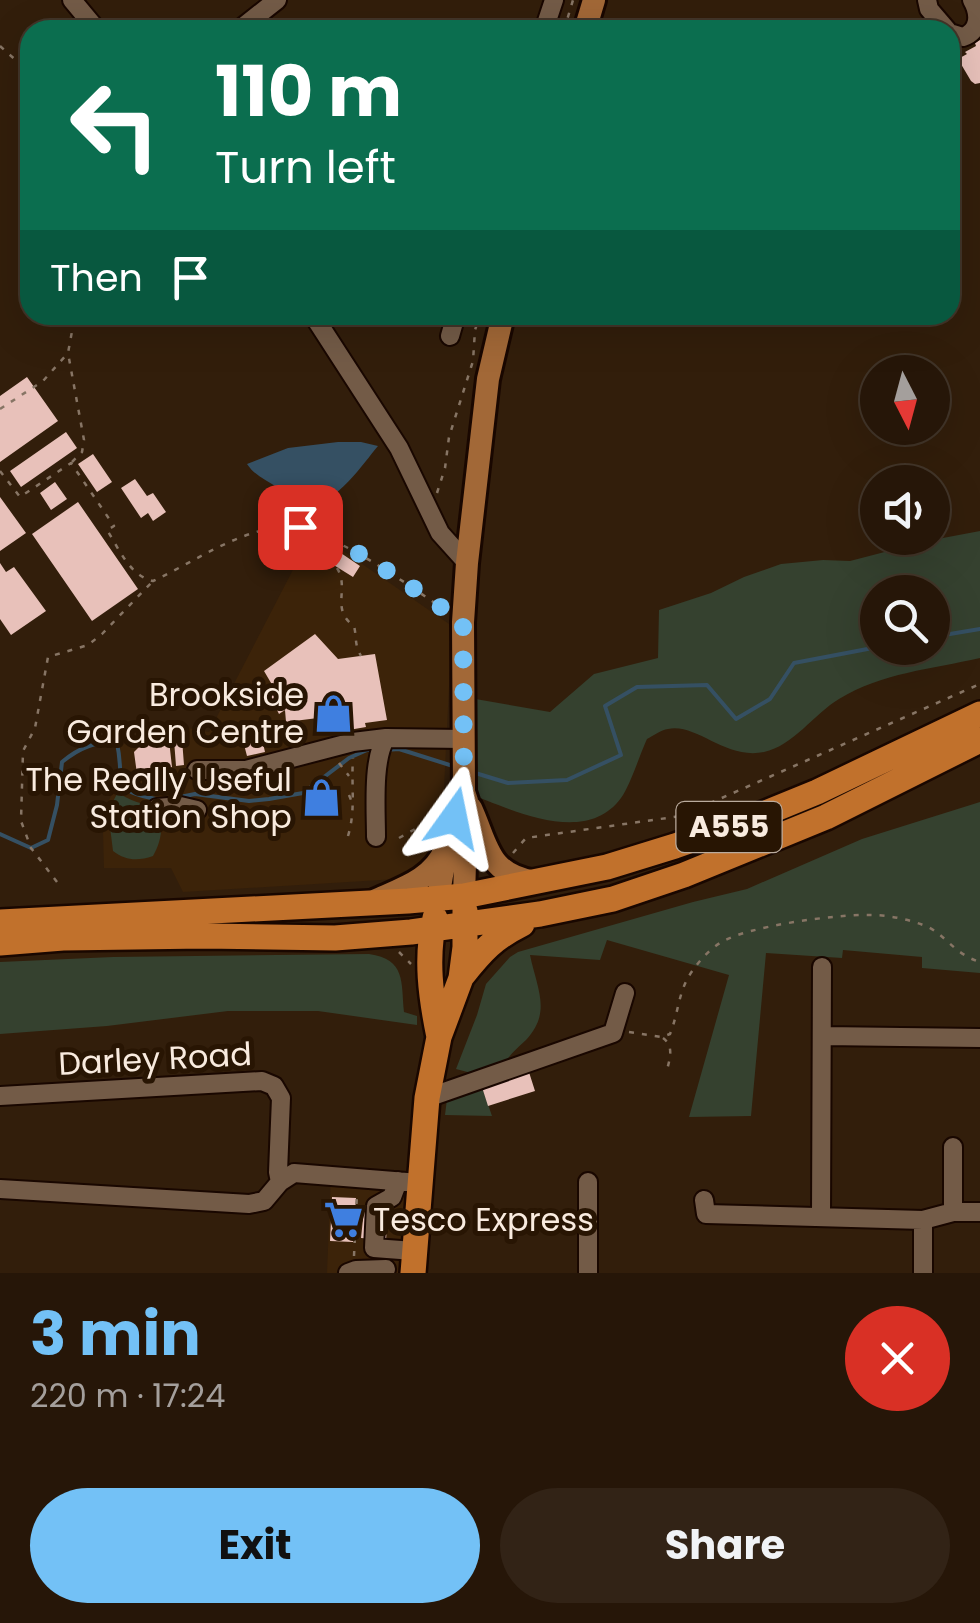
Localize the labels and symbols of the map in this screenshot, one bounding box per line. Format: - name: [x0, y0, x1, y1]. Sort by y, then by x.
- north arrow: [860, 355, 950, 445]
- pin: [258, 485, 343, 570]
- place label: Brookside Garden Centre: [67, 672, 304, 754]
- shop icon: Brookside Garden Centre: [313, 692, 355, 734]
- place label: The Really Useful Station Shop: [26, 757, 292, 839]
- position arrow: [402, 766, 506, 870]
- shop icon: The Really Useful Station Shop: [301, 777, 343, 819]
- road number: A555: [676, 802, 782, 852]
- street label: Darley Road: [57, 1031, 253, 1086]
- place label: Tesco Express: [373, 1197, 594, 1242]
- supermarket icon: Tesco Express: [322, 1199, 364, 1241]

